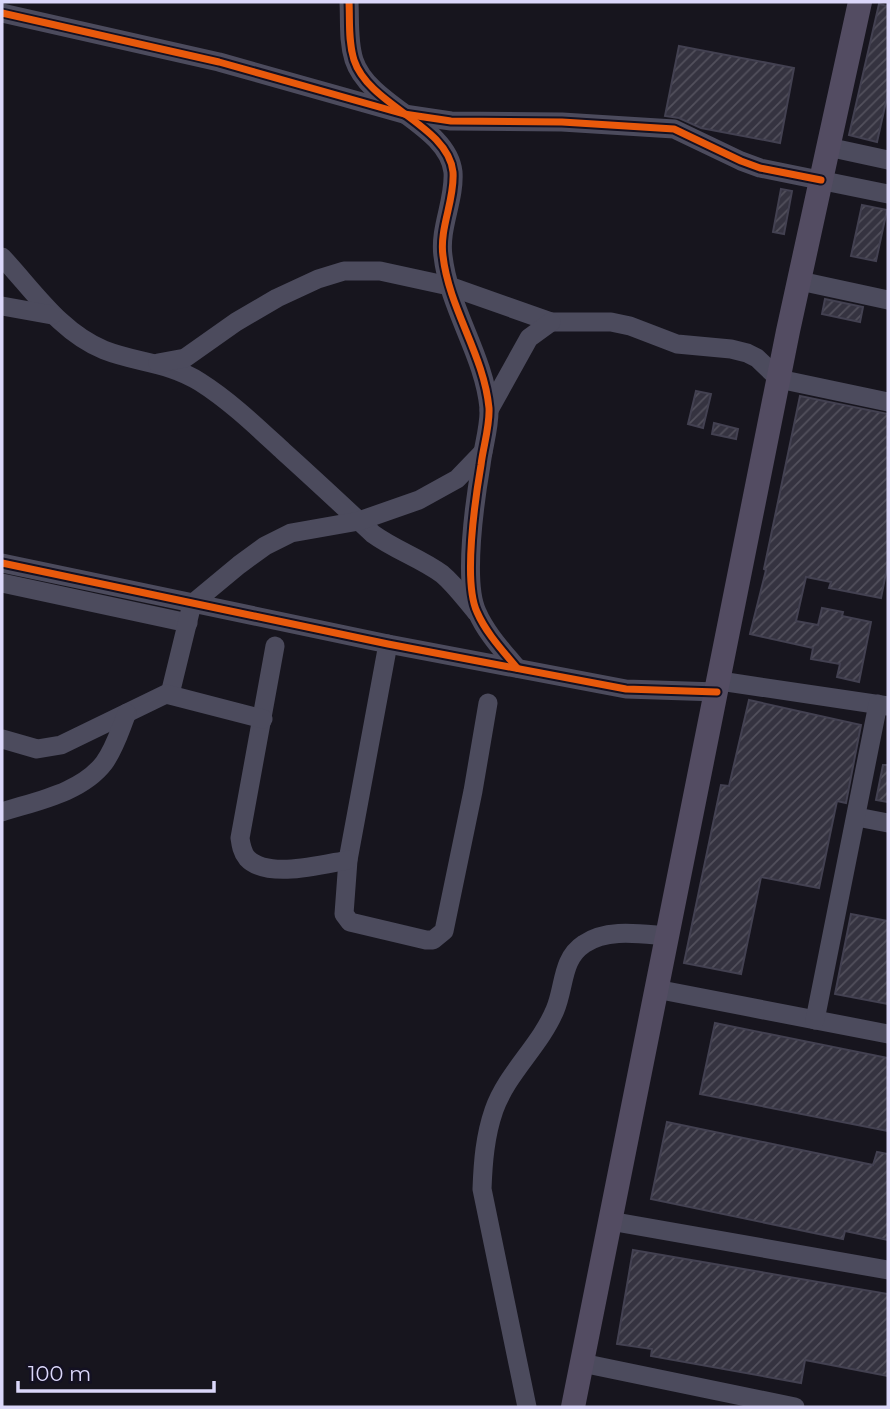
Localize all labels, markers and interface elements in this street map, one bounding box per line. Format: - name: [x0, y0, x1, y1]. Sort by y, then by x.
- scale bar: [18, 1350, 214, 1394]
- text: 100 m: [28, 1361, 91, 1386]

